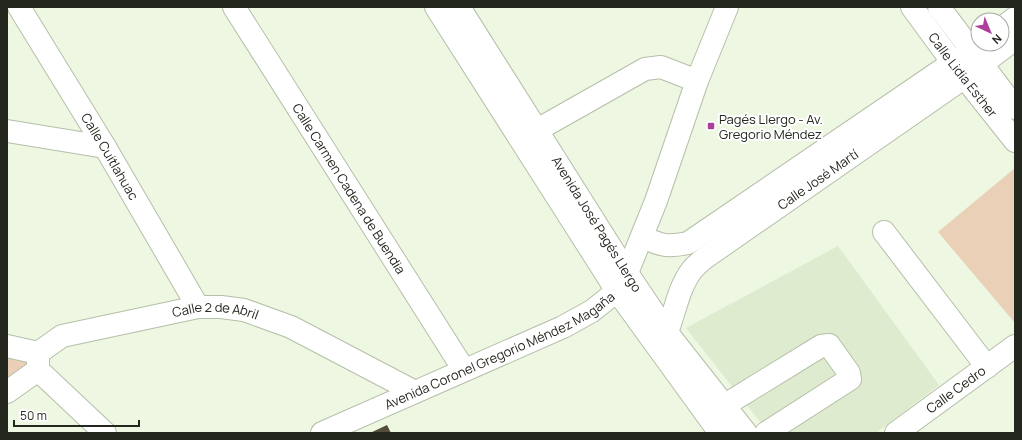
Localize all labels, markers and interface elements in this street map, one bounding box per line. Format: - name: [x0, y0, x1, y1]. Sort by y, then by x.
- north arrow: [970, 12, 1010, 52]
- street label: Calle Lidia Esther: [925, 29, 1002, 121]
- text: N: [989, 31, 1005, 48]
- street label: Calle Carmen Cadena de Buendia: [288, 100, 410, 277]
- street label: Calle Cuitlahuac: [77, 109, 143, 203]
- place label: Pagés Llergo - Av. Gregorio Méndez: [719, 110, 823, 143]
- marker: Pagés Llergo - Av. Gregorio Méndez: [706, 121, 716, 131]
- street label: Calle José Martí: [774, 145, 862, 214]
- street label: Avenida José Pagés Llergo: [548, 153, 646, 296]
- street label: Avenida Coronel Gregorio Méndez Magaña: [382, 287, 618, 413]
- street label: Calle 2 de Abril: [170, 298, 261, 324]
- street label: Calle Cedro: [922, 361, 989, 417]
- scale bar: [14, 402, 139, 428]
- text: 50 m: [20, 407, 47, 424]

